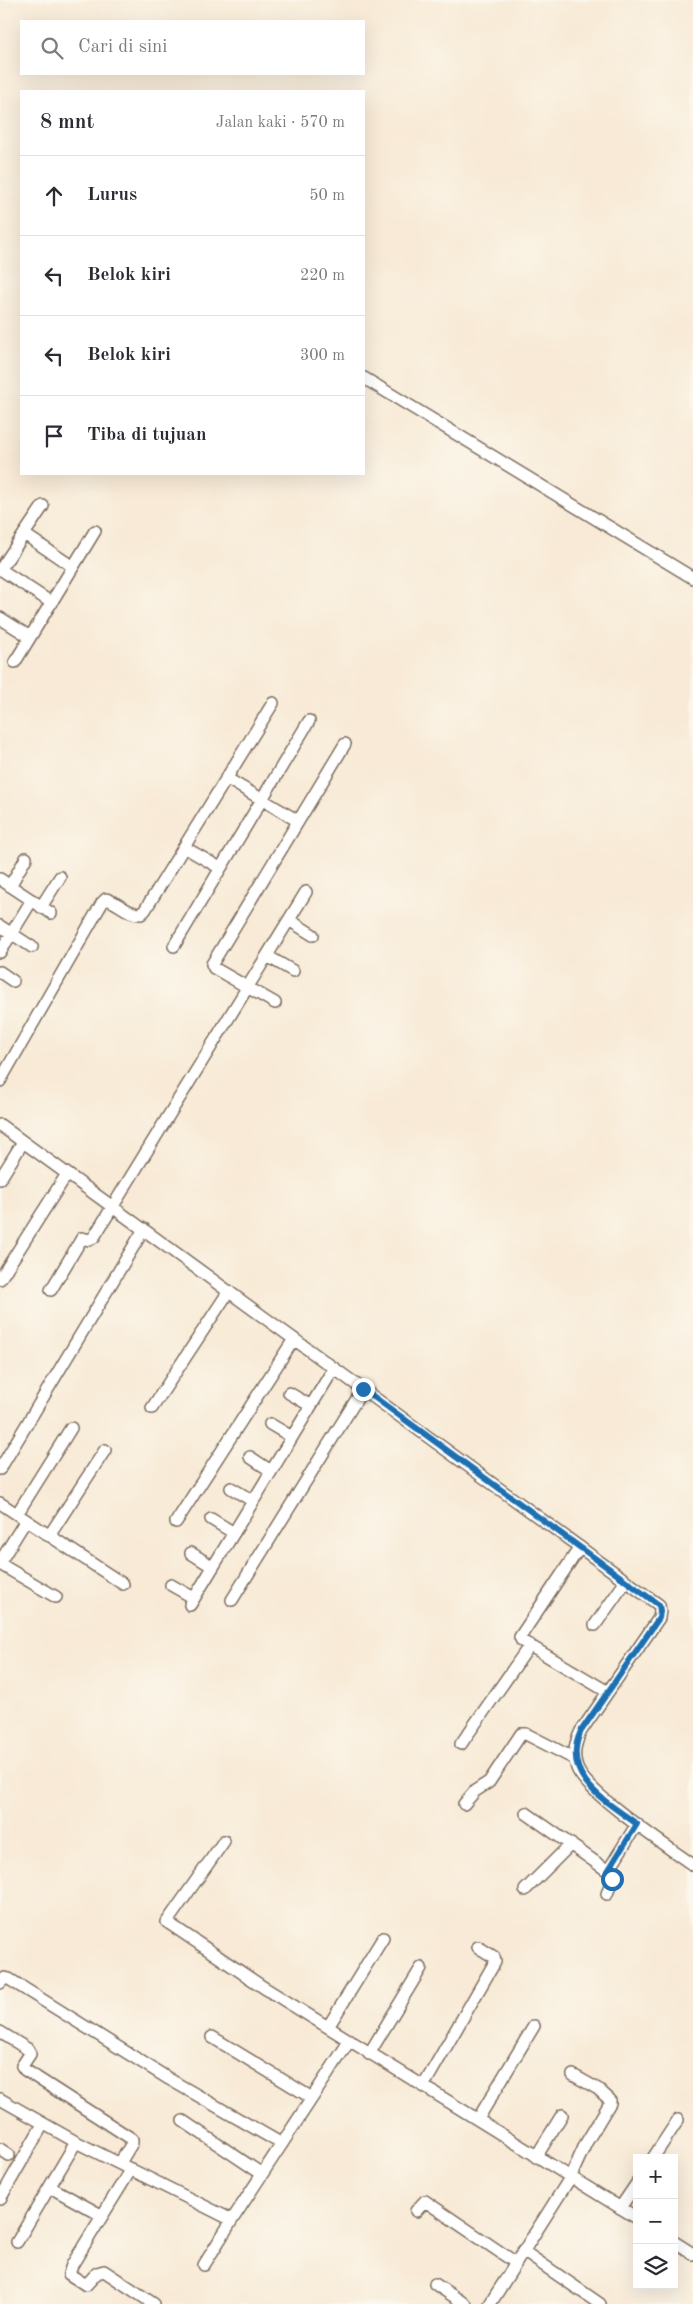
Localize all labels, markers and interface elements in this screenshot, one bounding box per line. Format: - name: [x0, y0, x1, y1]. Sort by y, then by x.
- search box: [20, 20, 365, 75]
- icon: search: [38, 34, 66, 62]
- text: Cari di sini: [78, 38, 168, 57]
- text: 8 mnt: [40, 112, 94, 133]
- text: Jalan kaki · 570 m: [216, 115, 345, 131]
- icon: ahead: [40, 182, 68, 210]
- text: Lurus: [87, 186, 137, 205]
- text: 50 m: [309, 188, 345, 204]
- icon: left: [40, 262, 68, 290]
- text: Belok kiri: [87, 266, 171, 285]
- text: 220 m: [300, 268, 345, 284]
- icon: left: [40, 342, 68, 370]
- text: Belok kiri: [87, 346, 171, 365]
- text: 300 m: [300, 348, 345, 364]
- icon: arrive: [40, 422, 68, 450]
- text: Tiba di tujuan: [87, 426, 207, 445]
- route end: [352, 1378, 375, 1401]
- route start: [601, 1868, 624, 1891]
- map controls: [633, 2154, 678, 2289]
- button: +: [633, 2154, 678, 2199]
- button: −: [633, 2199, 678, 2244]
- button: layers: [633, 2244, 678, 2289]

